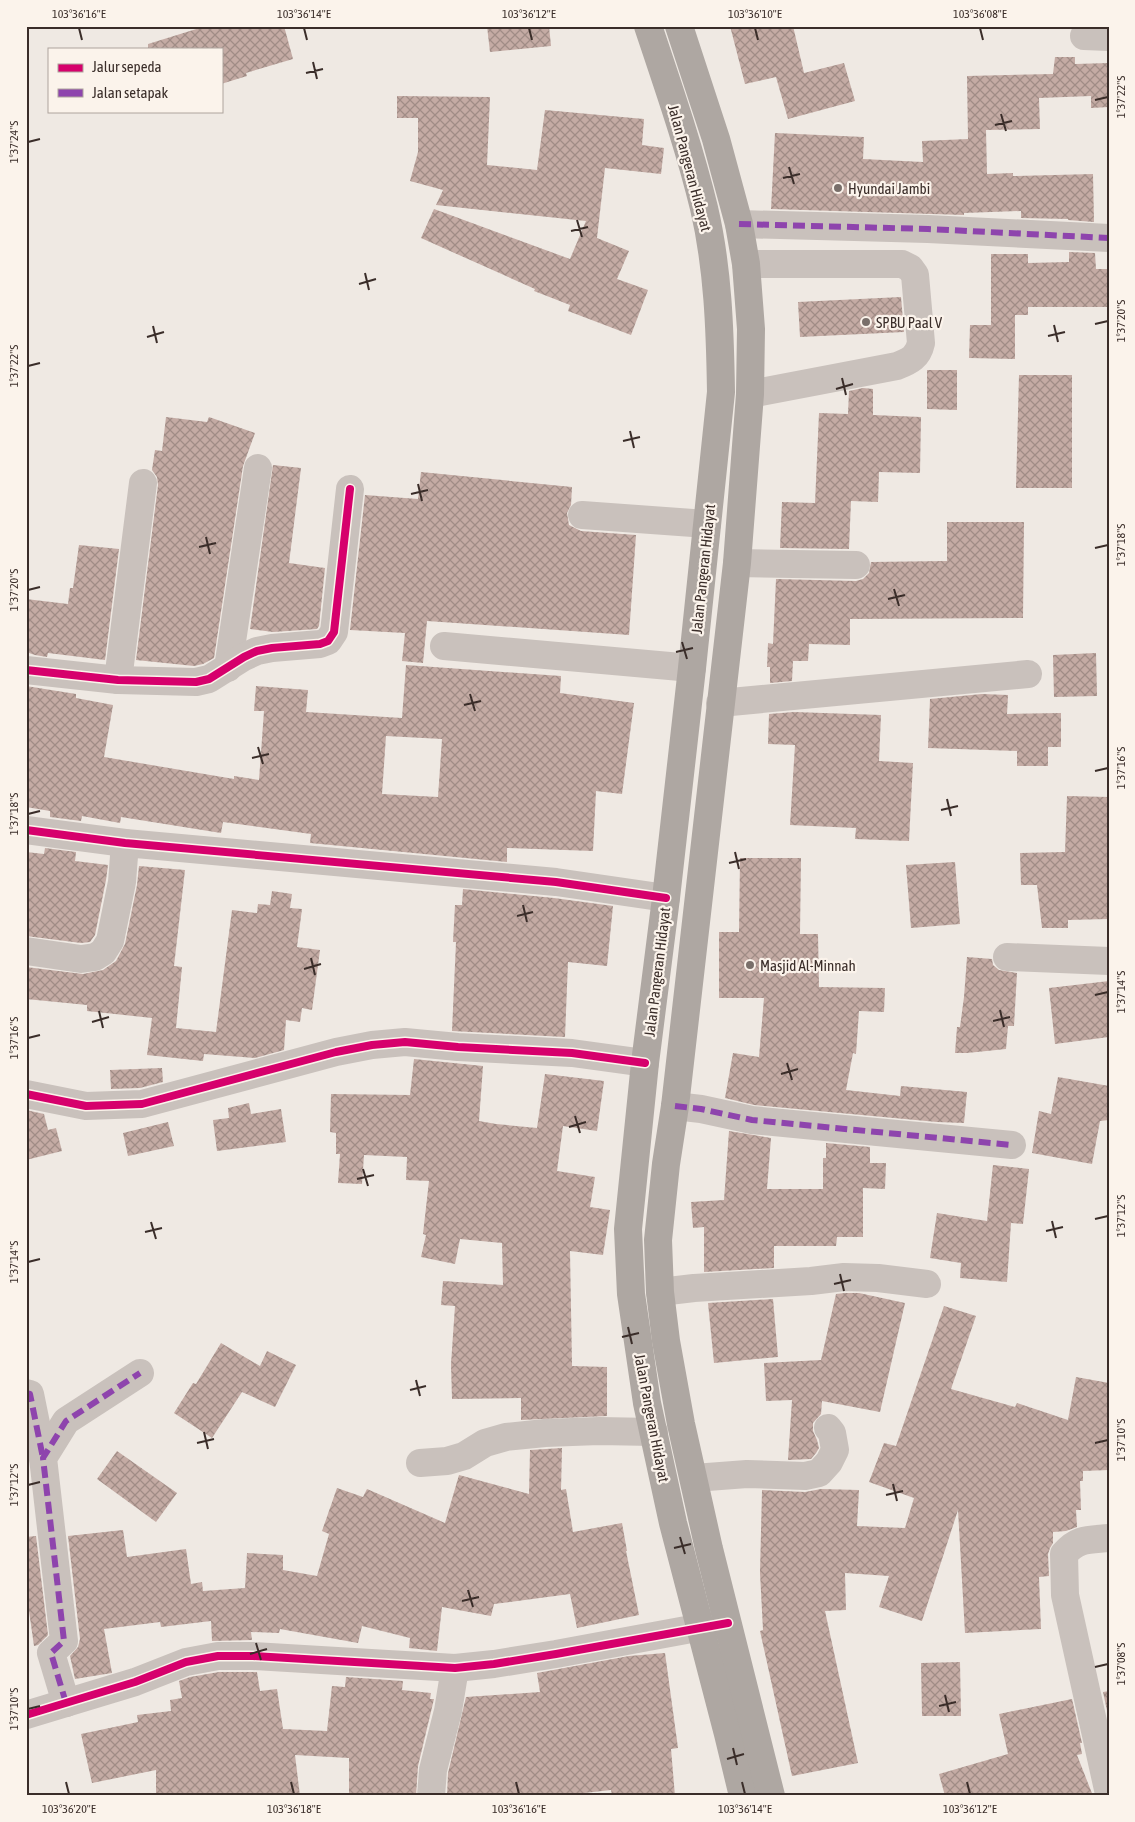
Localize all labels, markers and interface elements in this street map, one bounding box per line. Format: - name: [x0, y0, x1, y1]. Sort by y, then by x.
- text: 103°36'16"E: [52, 7, 106, 21]
- text: 103°36'14"E: [277, 7, 331, 21]
- text: 103°36'12"E: [502, 7, 556, 21]
- text: 103°36'10"E: [728, 7, 782, 21]
- text: 103°36'08"E: [953, 7, 1007, 21]
- legend: [48, 48, 222, 112]
- text: Jalur sepeda: [92, 58, 162, 75]
- text: 1°37'22"S: [1114, 76, 1128, 118]
- text: Jalan setapak: [92, 84, 169, 101]
- street label: Jalan Pangeran Hidayat: [665, 103, 715, 233]
- text: 1°37'24"S: [7, 121, 21, 163]
- place label: Hyundai Jambi: [848, 180, 930, 197]
- marker: Hyundai Jambi: [832, 182, 844, 194]
- text: 1°37'20"S: [1114, 300, 1128, 342]
- place label: SPBU Paal V: [876, 314, 943, 331]
- marker: SPBU Paal V: [860, 316, 872, 328]
- text: 1°37'22"S: [7, 345, 21, 387]
- street label: Jalan Pangeran Hidayat: [688, 503, 718, 635]
- text: 1°37'18"S: [1114, 524, 1128, 566]
- text: 1°37'20"S: [7, 569, 21, 611]
- text: 1°37'16"S: [1114, 747, 1128, 789]
- text: 1°37'18"S: [7, 793, 21, 835]
- street label: Jalan Pangeran Hidayat: [641, 906, 673, 1038]
- place label: Masjid Al-Minnah: [760, 957, 856, 974]
- marker: Masjid Al-Minnah: [744, 959, 756, 971]
- text: 1°37'14"S: [1114, 971, 1128, 1013]
- text: 1°37'16"S: [7, 1017, 21, 1059]
- text: 1°37'12"S: [1114, 1195, 1128, 1237]
- text: 1°37'14"S: [7, 1241, 21, 1283]
- street label: Jalan Pangeran Hidayat: [631, 1352, 673, 1484]
- text: 1°37'10"S: [1114, 1419, 1128, 1461]
- text: 1°37'12"S: [7, 1464, 21, 1506]
- text: 1°37'08"S: [1114, 1643, 1128, 1685]
- text: 1°37'10"S: [7, 1688, 21, 1730]
- text: 103°36'20"E: [42, 1802, 96, 1816]
- text: 103°36'18"E: [267, 1802, 321, 1816]
- text: 103°36'16"E: [492, 1802, 546, 1816]
- text: 103°36'14"E: [718, 1802, 772, 1816]
- text: 103°36'12"E: [943, 1802, 997, 1816]

